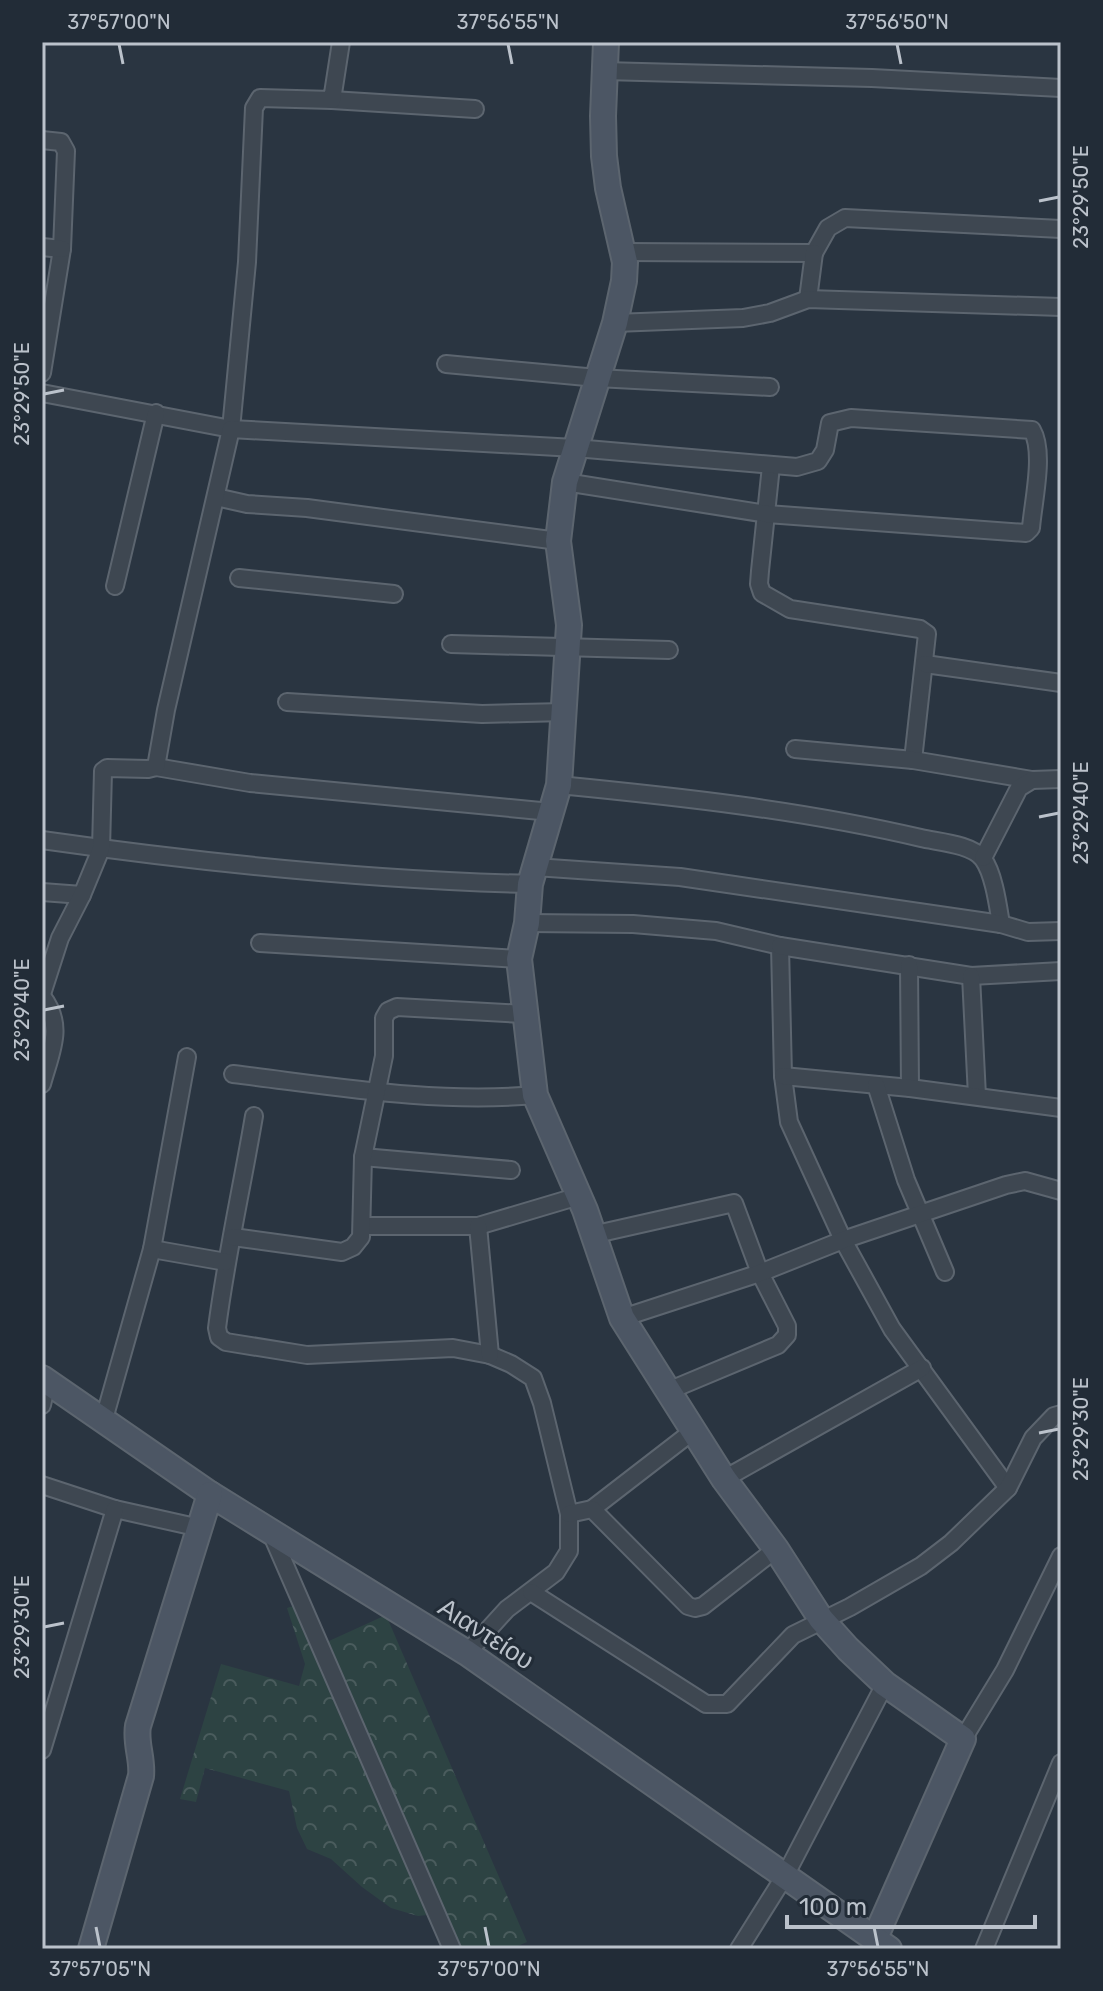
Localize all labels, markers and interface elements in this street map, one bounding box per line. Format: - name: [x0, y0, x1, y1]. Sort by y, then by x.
- text: 37°57'00"N: [67, 10, 171, 34]
- text: 37°56'55"N: [457, 10, 559, 34]
- text: 37°56'50"N: [845, 10, 949, 34]
- text: 23°29'50"E: [1069, 145, 1093, 249]
- text: 23°29'50"E: [10, 342, 34, 446]
- text: 23°29'40"E: [1069, 761, 1093, 865]
- text: 23°29'40"E: [10, 958, 34, 1062]
- text: 23°29'30"E: [1069, 1377, 1093, 1481]
- text: 23°29'30"E: [10, 1575, 34, 1679]
- street label: Αιαντείου: [432, 1592, 540, 1676]
- scale bar: [787, 1879, 1035, 1929]
- text: 100 m: [799, 1893, 867, 1921]
- text: 37°57'05"N: [49, 1957, 151, 1981]
- text: 37°57'00"N: [437, 1957, 541, 1981]
- text: 37°56'55"N: [827, 1957, 929, 1981]

